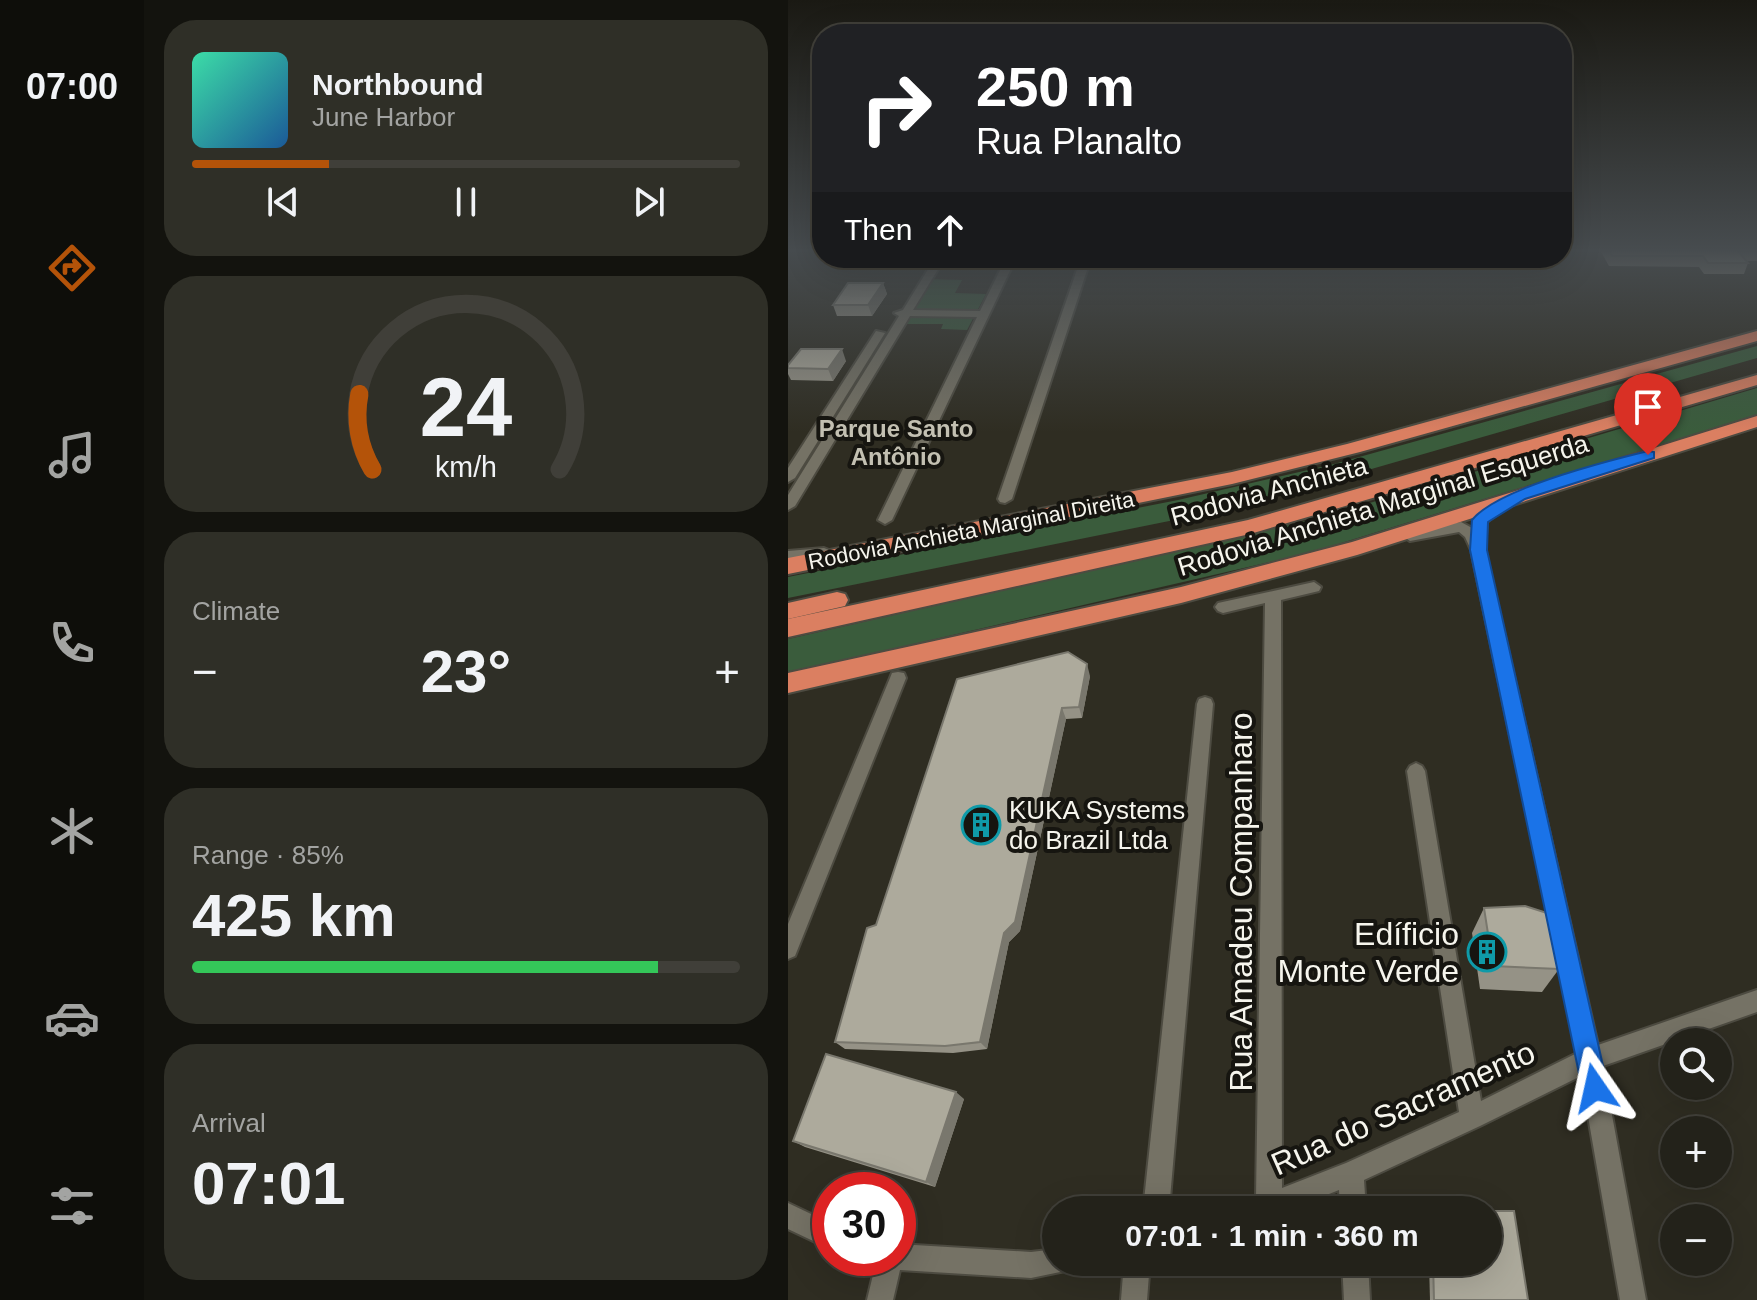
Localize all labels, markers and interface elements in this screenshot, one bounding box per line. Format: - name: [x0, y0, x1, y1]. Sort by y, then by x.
- text: 250 m: [976, 55, 1135, 118]
- icon: right: [844, 56, 948, 160]
- text: 07:00: [26, 66, 118, 107]
- text: Northbound: [312, 68, 484, 101]
- text: June Harbor: [312, 102, 455, 132]
- text: Rua Planalto: [976, 121, 1182, 162]
- icon: previous: [261, 180, 305, 224]
- icon: pause: [444, 180, 488, 224]
- icon: next: [627, 180, 671, 224]
- icon: ahead: [928, 208, 972, 252]
- text: Then: [844, 213, 912, 246]
- icon: directions: [44, 240, 100, 296]
- text: 24: [420, 361, 512, 454]
- pin: [1614, 373, 1682, 455]
- icon: arrive: [1626, 385, 1670, 429]
- district label: Parque Santo Antônio: [819, 415, 973, 470]
- icon: music: [44, 427, 100, 483]
- street label: Rodovia Anchieta Marginal Esquerda: [1174, 428, 1592, 582]
- street label: Rodovia Anchieta: [1167, 450, 1371, 532]
- text: km/h: [435, 451, 497, 483]
- street label: Rodovia Anchieta Marginal Direita: [806, 486, 1137, 574]
- text: Climate: [192, 596, 280, 626]
- icon: phone: [44, 615, 100, 671]
- text: 23°: [421, 638, 511, 705]
- text: −: [192, 647, 218, 696]
- text: +: [714, 647, 740, 696]
- street label: Rua Amadeu Companharo: [1223, 713, 1259, 1091]
- place label: KUKA Systems do Brazil Ltda: [1009, 795, 1185, 855]
- icon: climate: [44, 803, 100, 859]
- building icon: KUKA Systems do Brazil Ltda: [960, 804, 1002, 846]
- text: Range · 85%: [192, 840, 344, 870]
- text: 425 km: [192, 882, 396, 949]
- place label: Edíficio Monte Verde: [1278, 916, 1459, 989]
- building icon: Edíficio Monte Verde: [1466, 931, 1508, 973]
- icon: car: [44, 990, 100, 1046]
- map controls: [1660, 1028, 1732, 1276]
- button: search: [1660, 1028, 1732, 1100]
- street label: Rua do Sacramento: [1266, 1034, 1540, 1182]
- position arrow: [1553, 1046, 1637, 1130]
- text: Arrival: [192, 1108, 266, 1138]
- button: +: [1660, 1116, 1732, 1188]
- text: 07:01: [192, 1150, 345, 1217]
- speed limit sign: 30: [812, 1172, 916, 1276]
- icon: filters: [44, 1178, 100, 1234]
- button: −: [1660, 1204, 1732, 1276]
- text: 07:01 · 1 min · 360 m: [1125, 1219, 1419, 1252]

